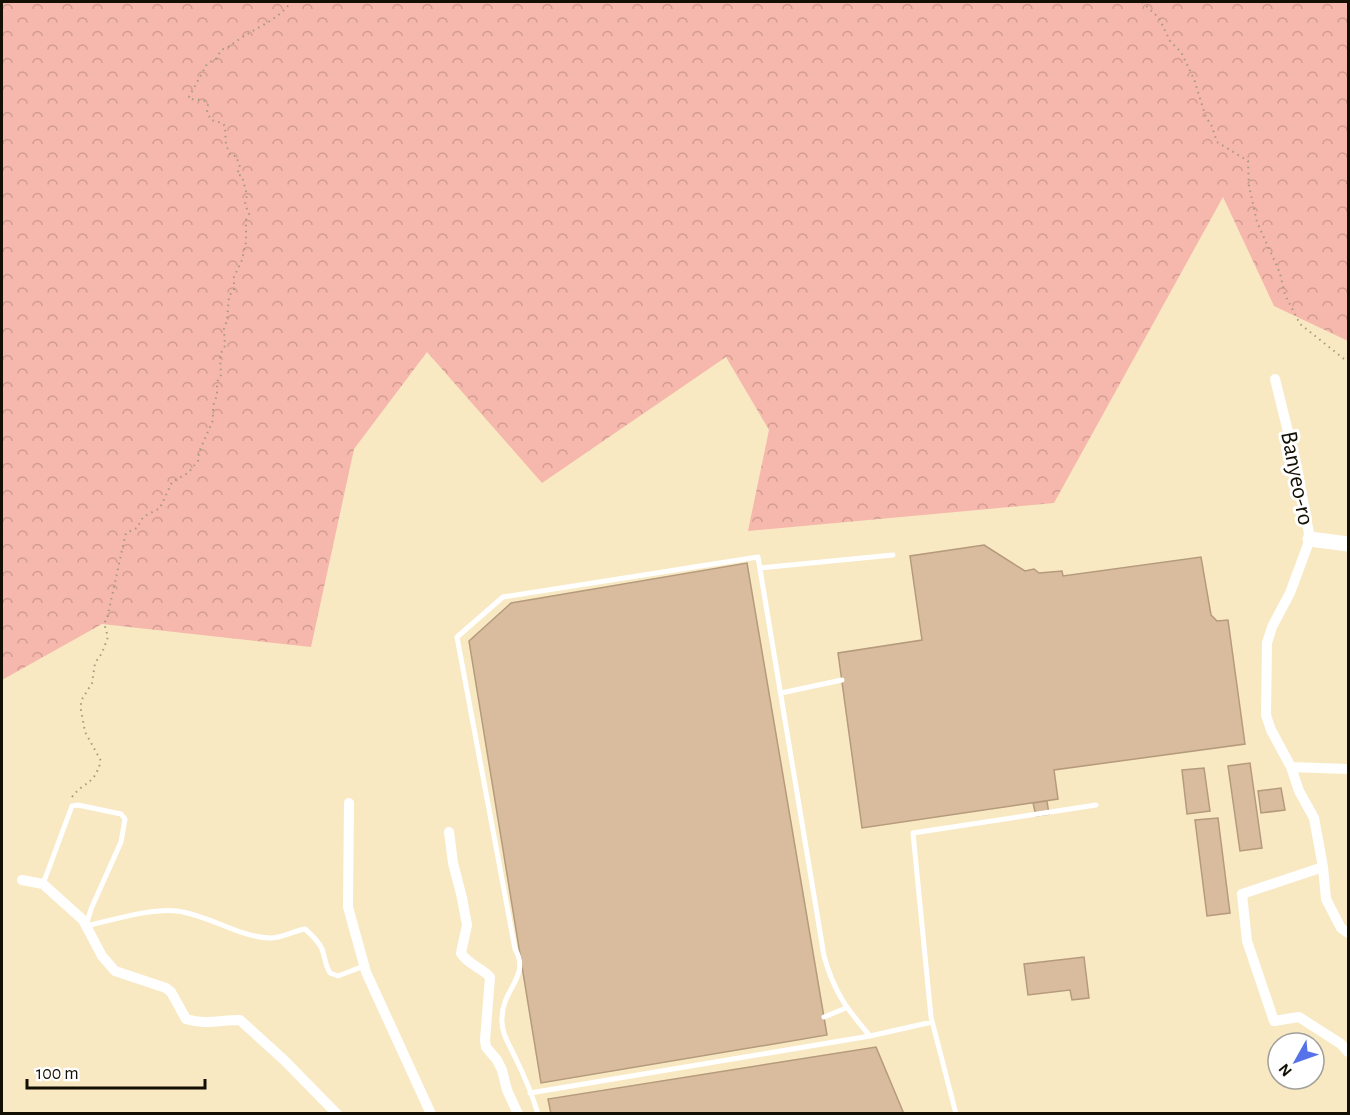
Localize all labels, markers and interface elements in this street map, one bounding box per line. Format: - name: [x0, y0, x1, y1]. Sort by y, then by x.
- street label: Banyeo-ro: [1276, 429, 1318, 527]
- north arrow: [1266, 1031, 1326, 1091]
- scale bar: [27, 1052, 206, 1090]
- text: N: [1276, 1061, 1295, 1079]
- text: 100 m: [36, 1065, 79, 1083]

